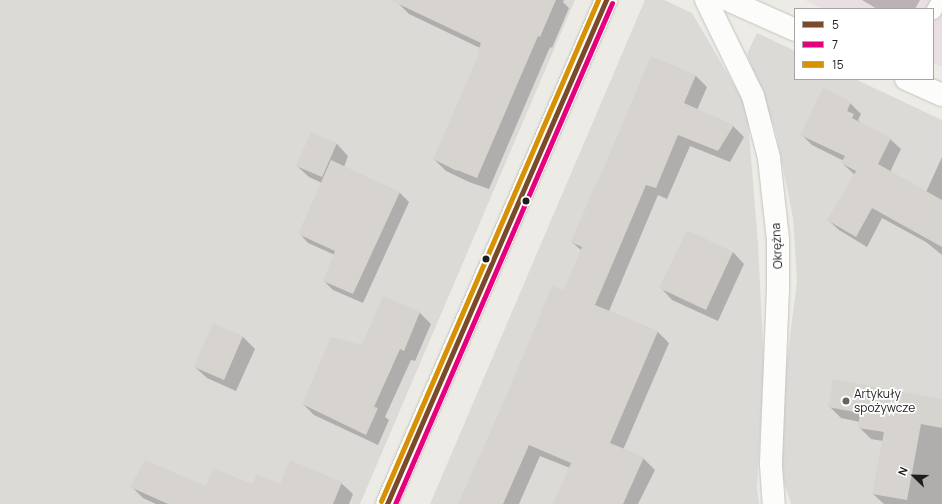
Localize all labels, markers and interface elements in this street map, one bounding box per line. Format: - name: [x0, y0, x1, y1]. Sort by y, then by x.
- legend: [794, 8, 934, 80]
- text: 5: [832, 16, 839, 33]
- text: 7: [832, 36, 838, 53]
- text: 15: [832, 56, 844, 73]
- unlabelled marker: [521, 196, 531, 206]
- street label: Okrężna: [769, 223, 785, 269]
- unlabelled marker: [481, 254, 491, 264]
- place label: Artykuły spożywcze: [854, 387, 915, 415]
- marker: Artykuły spożywcze: [841, 396, 851, 406]
- north arrow: [894, 456, 934, 496]
- text: N: [894, 465, 911, 478]

